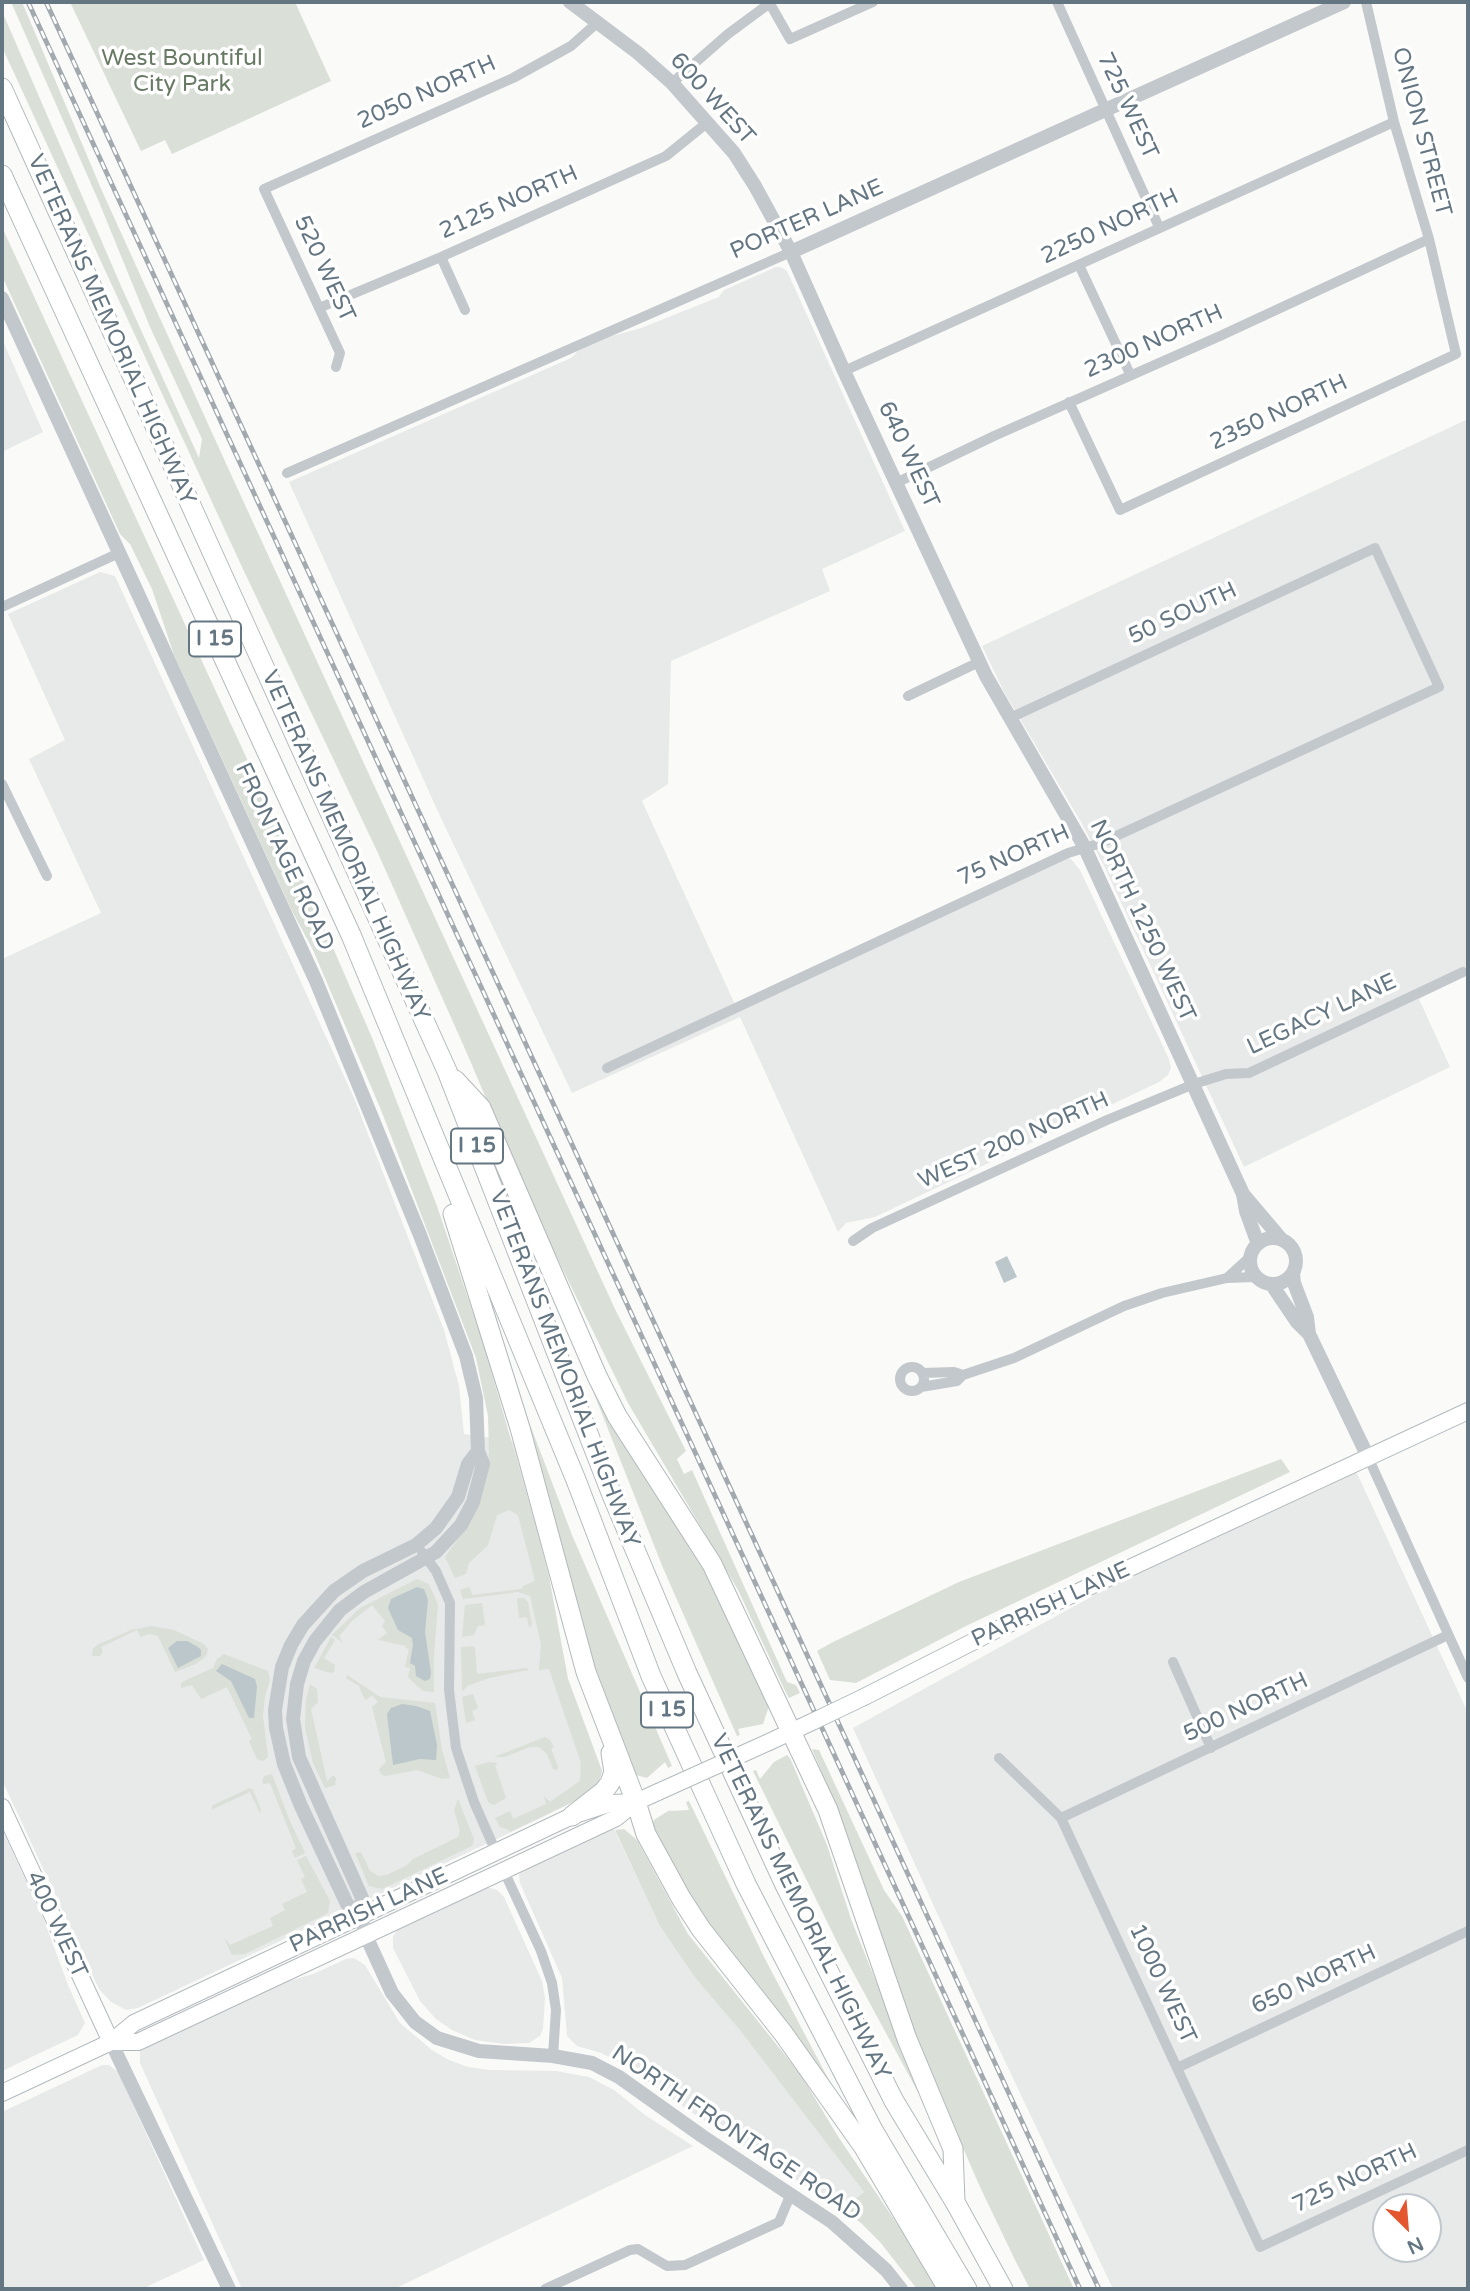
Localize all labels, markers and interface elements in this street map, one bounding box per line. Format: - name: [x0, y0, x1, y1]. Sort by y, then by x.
- street label: ONION STREET: [1385, 44, 1457, 220]
- park label: West Bountiful City Park: [101, 45, 263, 99]
- street label: 600 WEST: [663, 47, 761, 151]
- street label: 725 WEST: [1090, 48, 1164, 164]
- street label: 2050 NORTH: [353, 50, 501, 136]
- street label: VETERANS MEMORIAL HIGHWAY: [21, 150, 201, 510]
- street label: 2125 NORTH: [435, 160, 583, 246]
- street label: PORTER LANE: [726, 174, 888, 266]
- street label: 2250 NORTH: [1037, 183, 1183, 271]
- street label: 520 WEST: [287, 211, 361, 327]
- street label: 2300 NORTH: [1080, 299, 1228, 385]
- street label: 2350 NORTH: [1206, 369, 1352, 457]
- street label: 640 WEST: [871, 397, 945, 513]
- street label: 50 SOUTH: [1124, 577, 1242, 651]
- road number: I 15: [189, 622, 241, 656]
- street label: VETERANS MEMORIAL HIGHWAY: [255, 666, 435, 1026]
- street label: FRONTAGE ROAD: [228, 759, 340, 955]
- street label: NORTH 1250 WEST: [1083, 816, 1201, 1026]
- street label: 75 NORTH: [954, 819, 1074, 893]
- street label: LEGACY LANE: [1243, 968, 1401, 1062]
- street label: WEST 200 NORTH: [915, 1087, 1113, 1195]
- road number: I 15: [451, 1128, 503, 1164]
- street label: VETERANS MEMORIAL HIGHWAY: [483, 1186, 645, 1552]
- street label: PARRISH LANE: [967, 1556, 1135, 1654]
- street label: 500 NORTH: [1179, 1667, 1313, 1749]
- road number: I 15: [641, 1692, 693, 1728]
- street label: VETERANS MEMORIAL HIGHWAY: [704, 1730, 896, 2084]
- street label: PARRISH LANE: [285, 1862, 453, 1960]
- street label: 400 WEST: [19, 1867, 93, 1983]
- street label: 1000 WEST: [1122, 1920, 1202, 2048]
- street label: 650 NORTH: [1247, 1939, 1381, 2021]
- street label: NORTH FRONTAGE ROAD: [606, 2040, 866, 2228]
- street label: 725 NORTH: [1288, 2138, 1422, 2220]
- north arrow: [1372, 2193, 1442, 2263]
- text: N: [1403, 2232, 1427, 2258]

